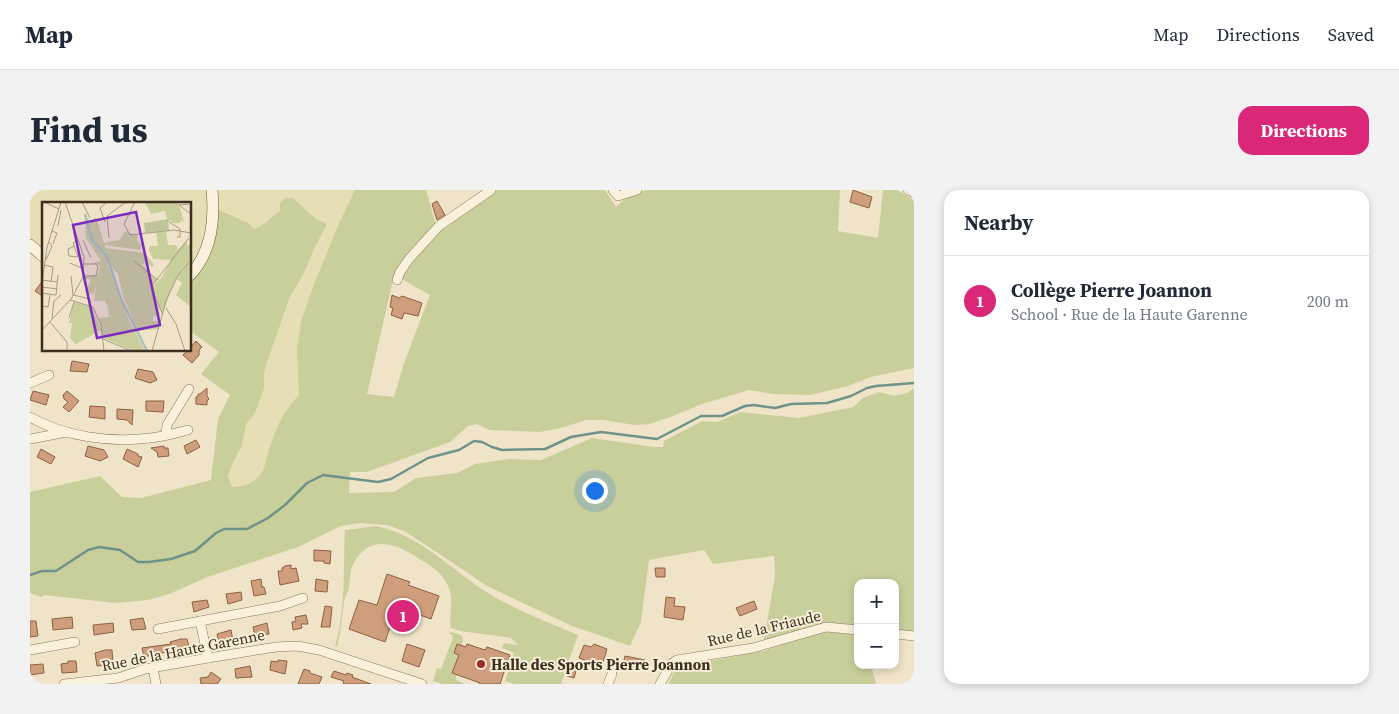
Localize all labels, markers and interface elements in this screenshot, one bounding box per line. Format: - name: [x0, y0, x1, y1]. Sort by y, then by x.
- text: Map: [25, 18, 73, 51]
- text: Map: [1153, 22, 1189, 47]
- text: Directions: [1217, 22, 1300, 47]
- text: Saved: [1328, 22, 1374, 47]
- text: Find us: [30, 106, 148, 154]
- button: Directions: [1238, 106, 1369, 155]
- inset map: [42, 202, 191, 351]
- text: Nearby: [964, 208, 1034, 237]
- text: Collège Pierre Joannon: [1011, 277, 1212, 303]
- text: 1: [976, 290, 984, 312]
- text: 200 m: [1307, 290, 1349, 312]
- text: School · Rue de la Haute Garenne: [1011, 303, 1248, 325]
- your location: [582, 478, 608, 504]
- map controls: [854, 579, 899, 669]
- button: +: [854, 579, 899, 624]
- pin: 1: [387, 597, 419, 635]
- street label: Rue de la Friaude: [705, 605, 823, 651]
- street label: Rue de la Haute Garenne: [100, 624, 267, 676]
- button: −: [854, 624, 899, 669]
- place label: Halle des Sports Pierre Joannon: [491, 654, 710, 675]
- marker: Halle des Sports Pierre Joannon: [475, 658, 487, 670]

